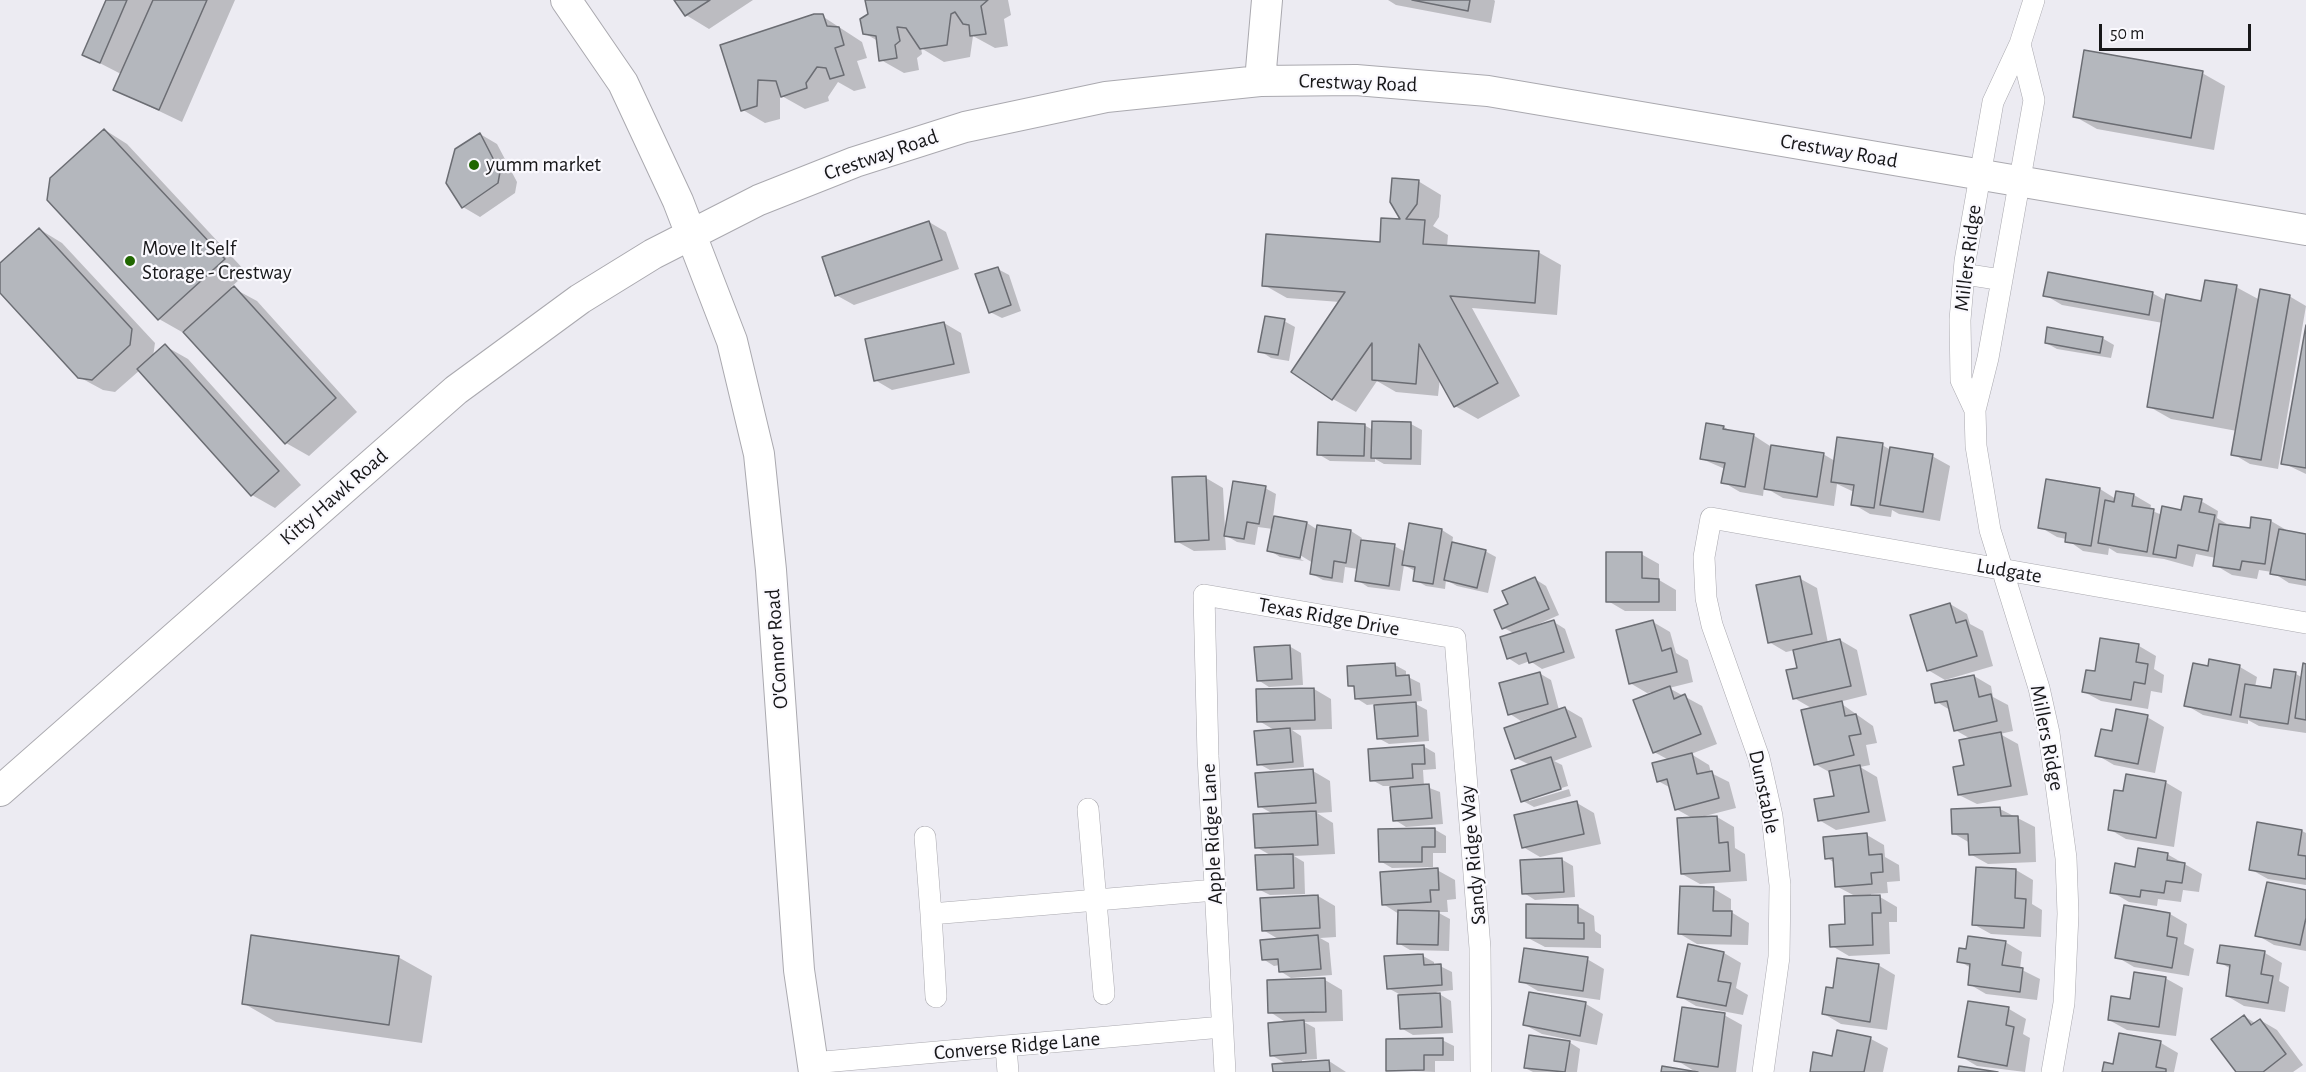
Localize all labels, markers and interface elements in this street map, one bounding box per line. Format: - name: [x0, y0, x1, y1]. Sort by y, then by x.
- scale bar: [2102, 12, 2254, 50]
- text: 50 m: [2110, 25, 2144, 43]
- street label: Crestway Road: [1298, 68, 1418, 98]
- street label: Crestway Road: [821, 124, 941, 186]
- street label: Crestway Road: [1778, 128, 1900, 174]
- place label: yumm market: [486, 152, 601, 178]
- marker: yumm market: [467, 158, 481, 172]
- street label: Millers Ridge: [1949, 203, 1987, 313]
- place label: Move It Self Storage - Crestway: [142, 236, 292, 286]
- marker: Move It Self Storage - Crestway: [123, 254, 137, 268]
- street label: Kitty Hawk Road: [275, 443, 393, 551]
- street label: Ludgate: [1974, 553, 2044, 589]
- street label: O'Connor Road: [760, 588, 794, 710]
- street label: Texas Ridge Drive: [1256, 592, 1402, 642]
- street label: Millers Ridge: [2024, 683, 2070, 793]
- street label: Dunstable: [1743, 748, 1785, 836]
- street label: Apple Ridge Lane: [1196, 763, 1228, 905]
- street label: Sandy Ridge Way: [1454, 784, 1492, 926]
- street label: Converse Ridge Lane: [933, 1026, 1101, 1066]

